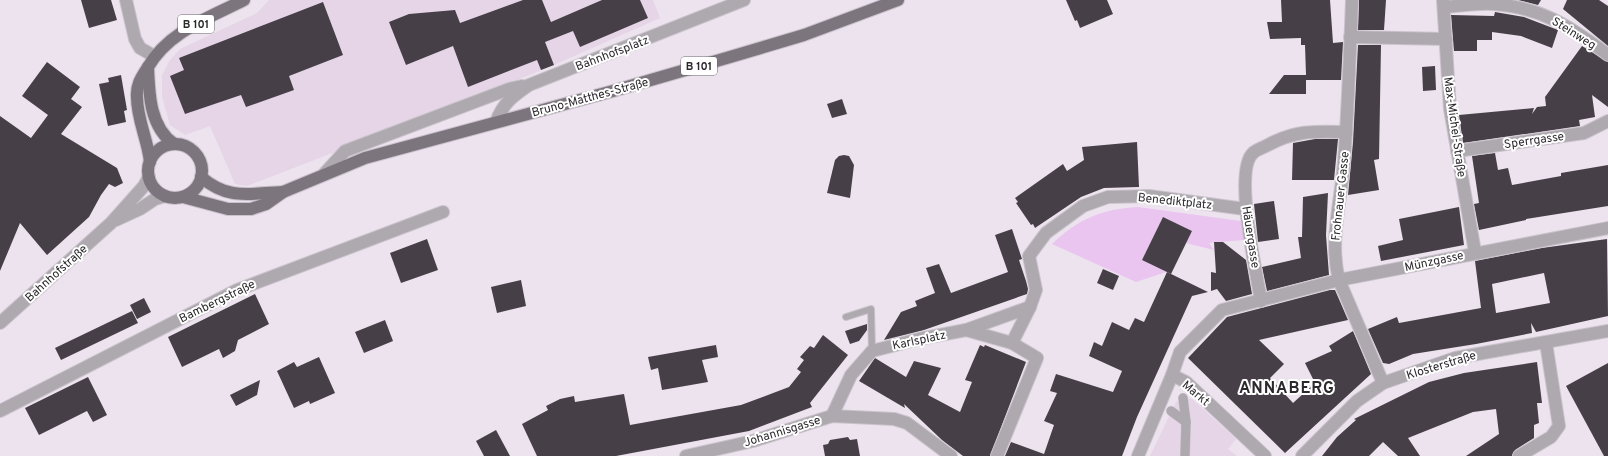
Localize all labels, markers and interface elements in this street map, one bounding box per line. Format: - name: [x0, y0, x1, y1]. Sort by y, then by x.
- street label: Steinweg: [1548, 14, 1599, 54]
- road number: B 101: [178, 15, 214, 33]
- street label: Bahnhofsplatz: [573, 33, 651, 75]
- road number: B 101: [681, 57, 717, 75]
- street label: Bruno-Matthes-Straße: [530, 75, 650, 121]
- street label: Max-Michel-Straße: [1439, 76, 1469, 178]
- street label: Sperrgasse: [1503, 129, 1565, 153]
- street label: Frohnauer Gasse: [1328, 151, 1354, 242]
- street label: Benediktplatz: [1137, 190, 1213, 214]
- street label: Häuergasse: [1237, 205, 1263, 269]
- street label: Bahnhofstraße: [22, 242, 91, 306]
- street label: Münzgasse: [1403, 248, 1465, 276]
- street label: Bambergstraße: [177, 277, 258, 327]
- street label: Karlsplatz: [891, 328, 947, 354]
- street label: Klosterstraße: [1404, 348, 1478, 384]
- street label: Markt: [1178, 378, 1212, 410]
- district label: ANNABERG: [1239, 379, 1335, 399]
- street label: Johannisgasse: [742, 413, 823, 451]

